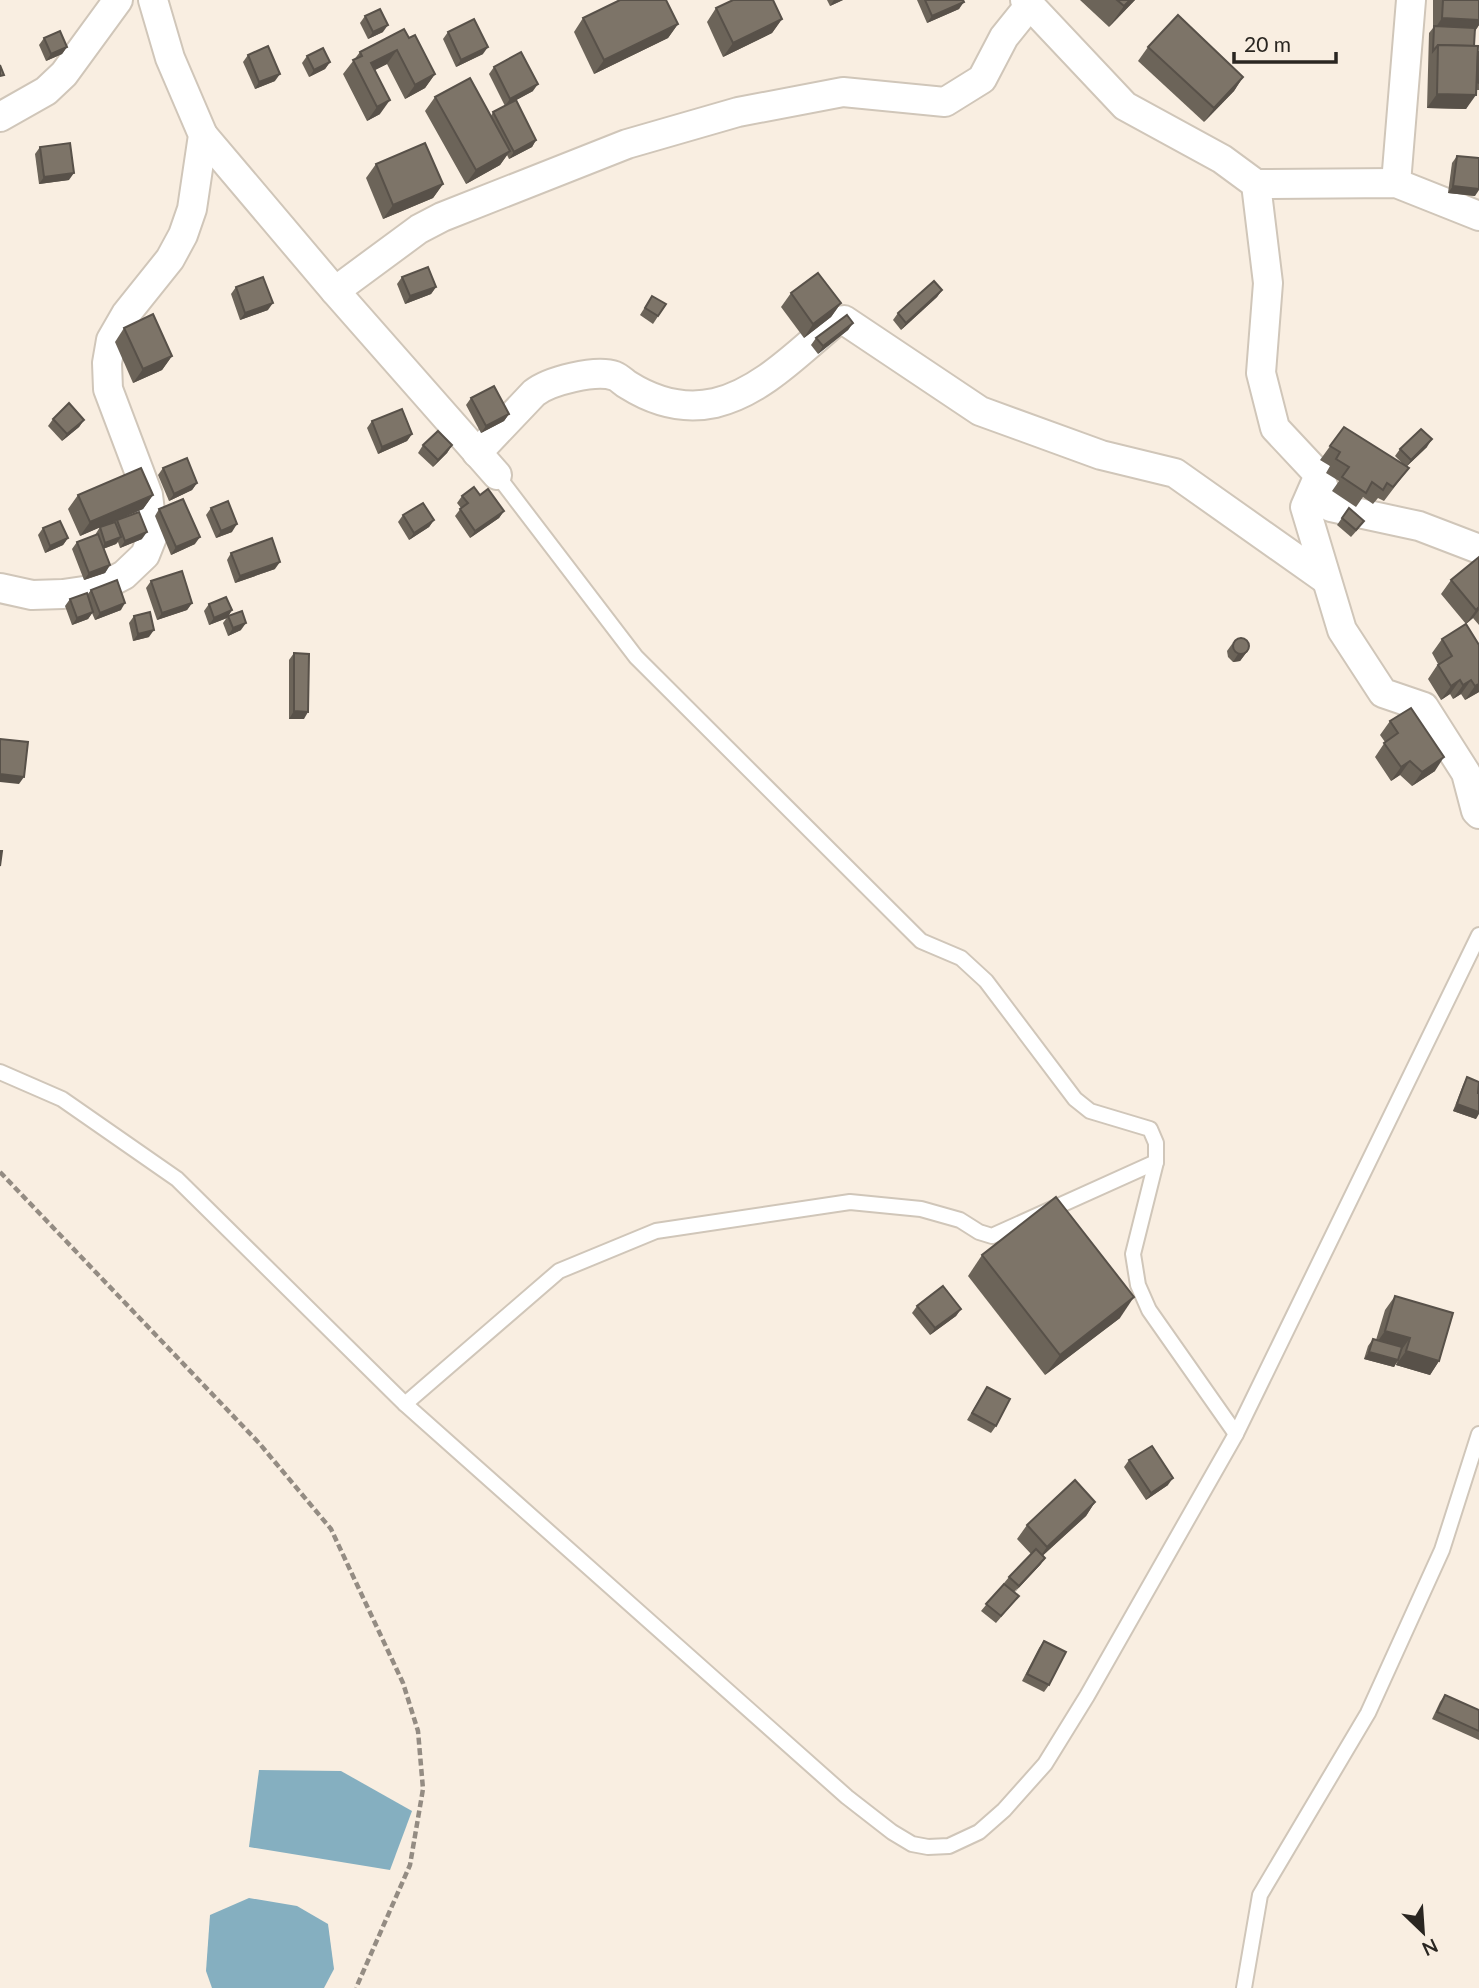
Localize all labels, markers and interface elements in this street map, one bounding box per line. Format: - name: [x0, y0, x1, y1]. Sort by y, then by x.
- scale bar: [1234, 21, 1336, 65]
- text: 20 m: [1244, 31, 1291, 56]
- north arrow: [1388, 1897, 1458, 1967]
- text: N: [1419, 1934, 1442, 1961]

